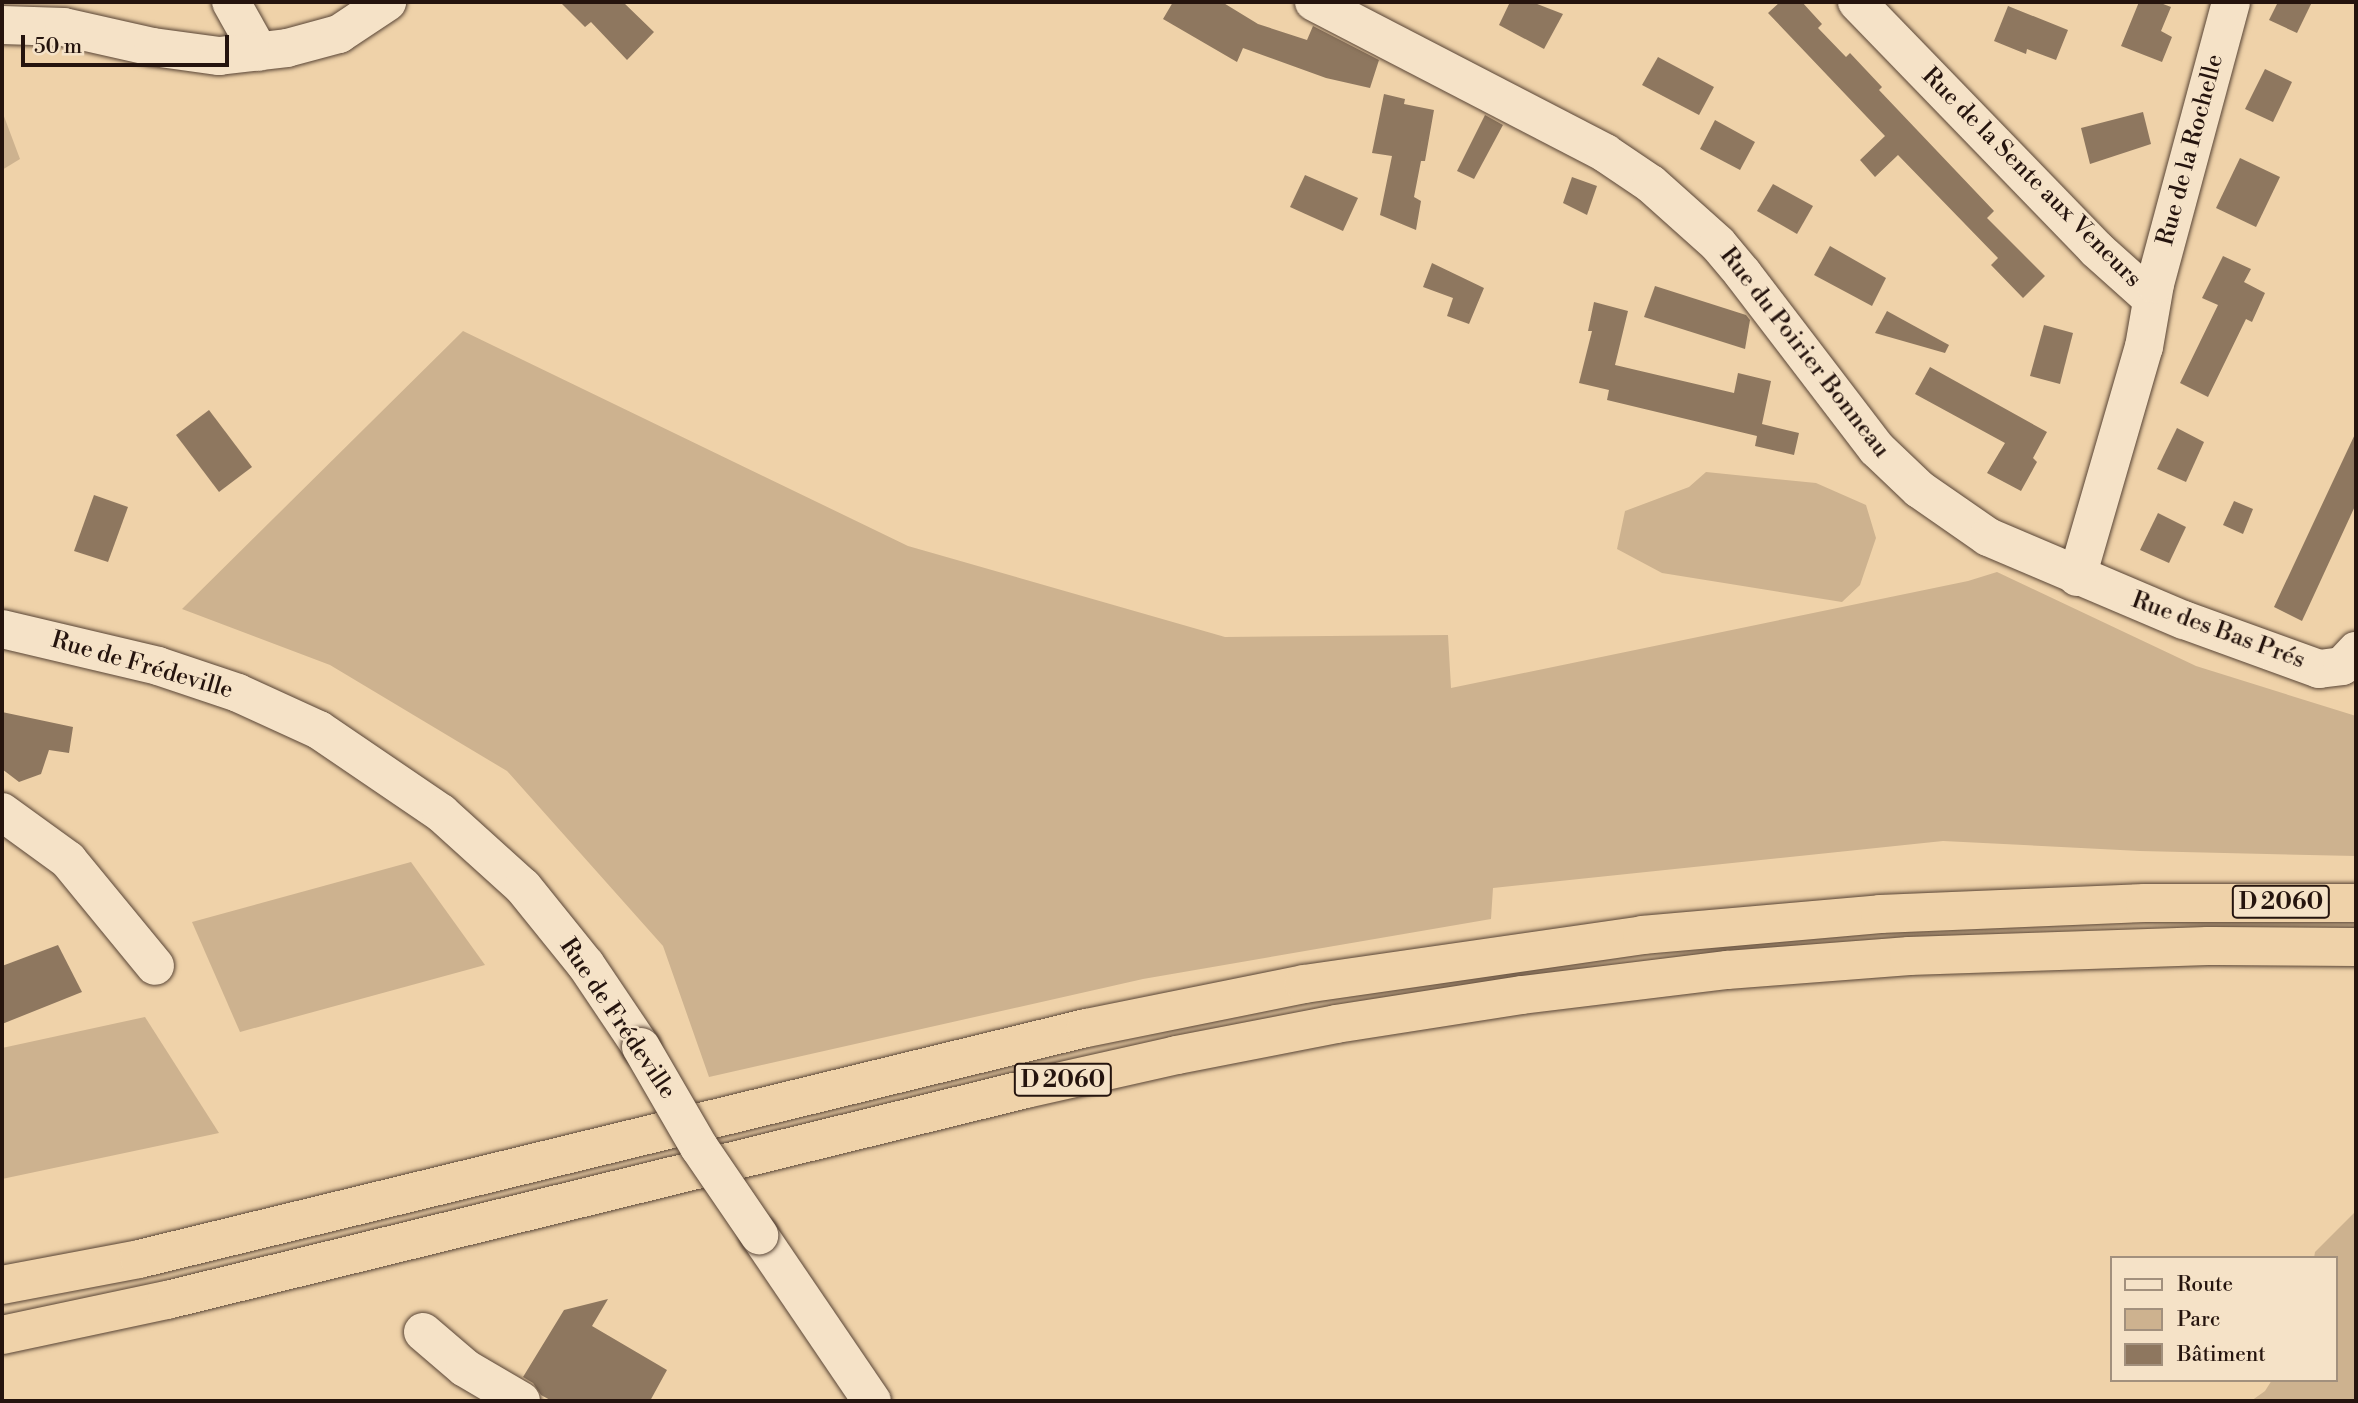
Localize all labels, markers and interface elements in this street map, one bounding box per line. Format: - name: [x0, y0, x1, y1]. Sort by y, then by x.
- scale bar: [24, 21, 233, 65]
- text: 50 m: [34, 34, 82, 60]
- street label: Rue de la Rochelle: [2152, 51, 2230, 249]
- street label: Rue de la Sente aux Veneurs: [1915, 62, 2147, 294]
- street label: Rue du Poirier Bonneau: [1713, 242, 1895, 464]
- street label: Rue des Bas Prés: [2127, 586, 2309, 676]
- street label: Rue de Frédeville: [48, 626, 236, 706]
- road number: D 2060: [2230, 882, 2332, 922]
- street label: Rue de Frédeville: [553, 933, 681, 1105]
- road number: D 2060: [1012, 1060, 1114, 1100]
- legend: [2110, 1256, 2337, 1382]
- text: Route: [2177, 1272, 2233, 1298]
- text: Parc: [2177, 1307, 2220, 1333]
- text: Bâtiment: [2177, 1342, 2266, 1368]

